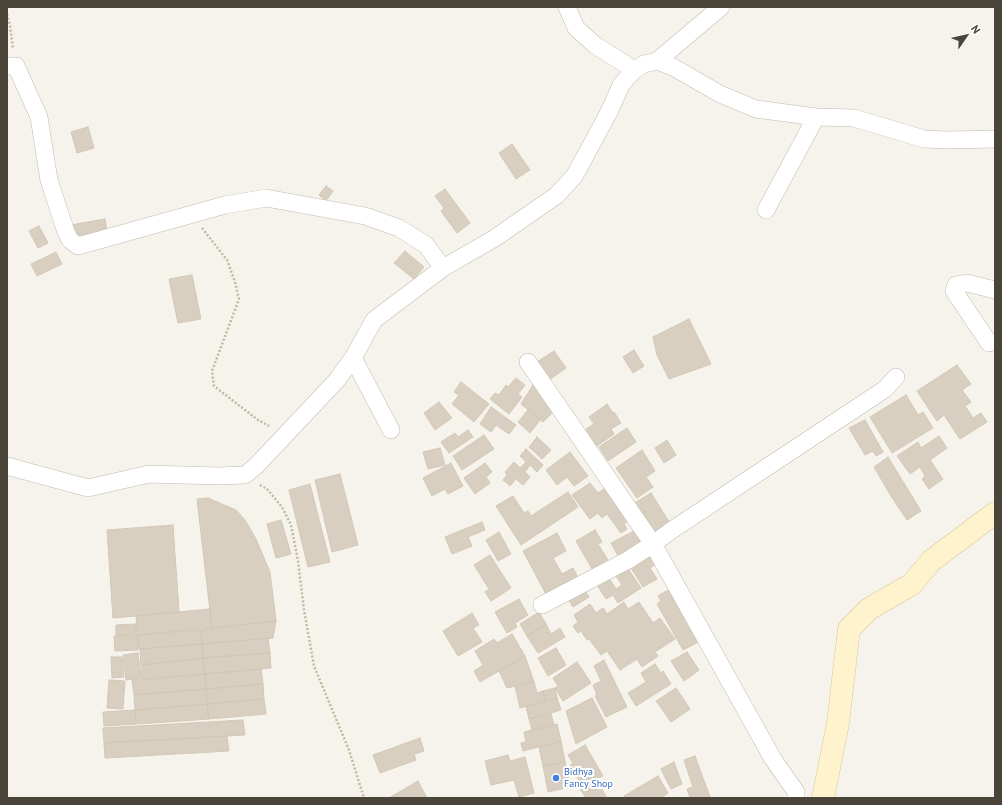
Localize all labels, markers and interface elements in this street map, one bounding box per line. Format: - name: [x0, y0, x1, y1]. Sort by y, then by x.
- north arrow: [946, 16, 986, 56]
- text: N: [968, 22, 984, 36]
- place label: Bidhya Fancy Shop: [564, 766, 613, 790]
- marker: Bidhya Fancy Shop: [551, 773, 561, 783]

